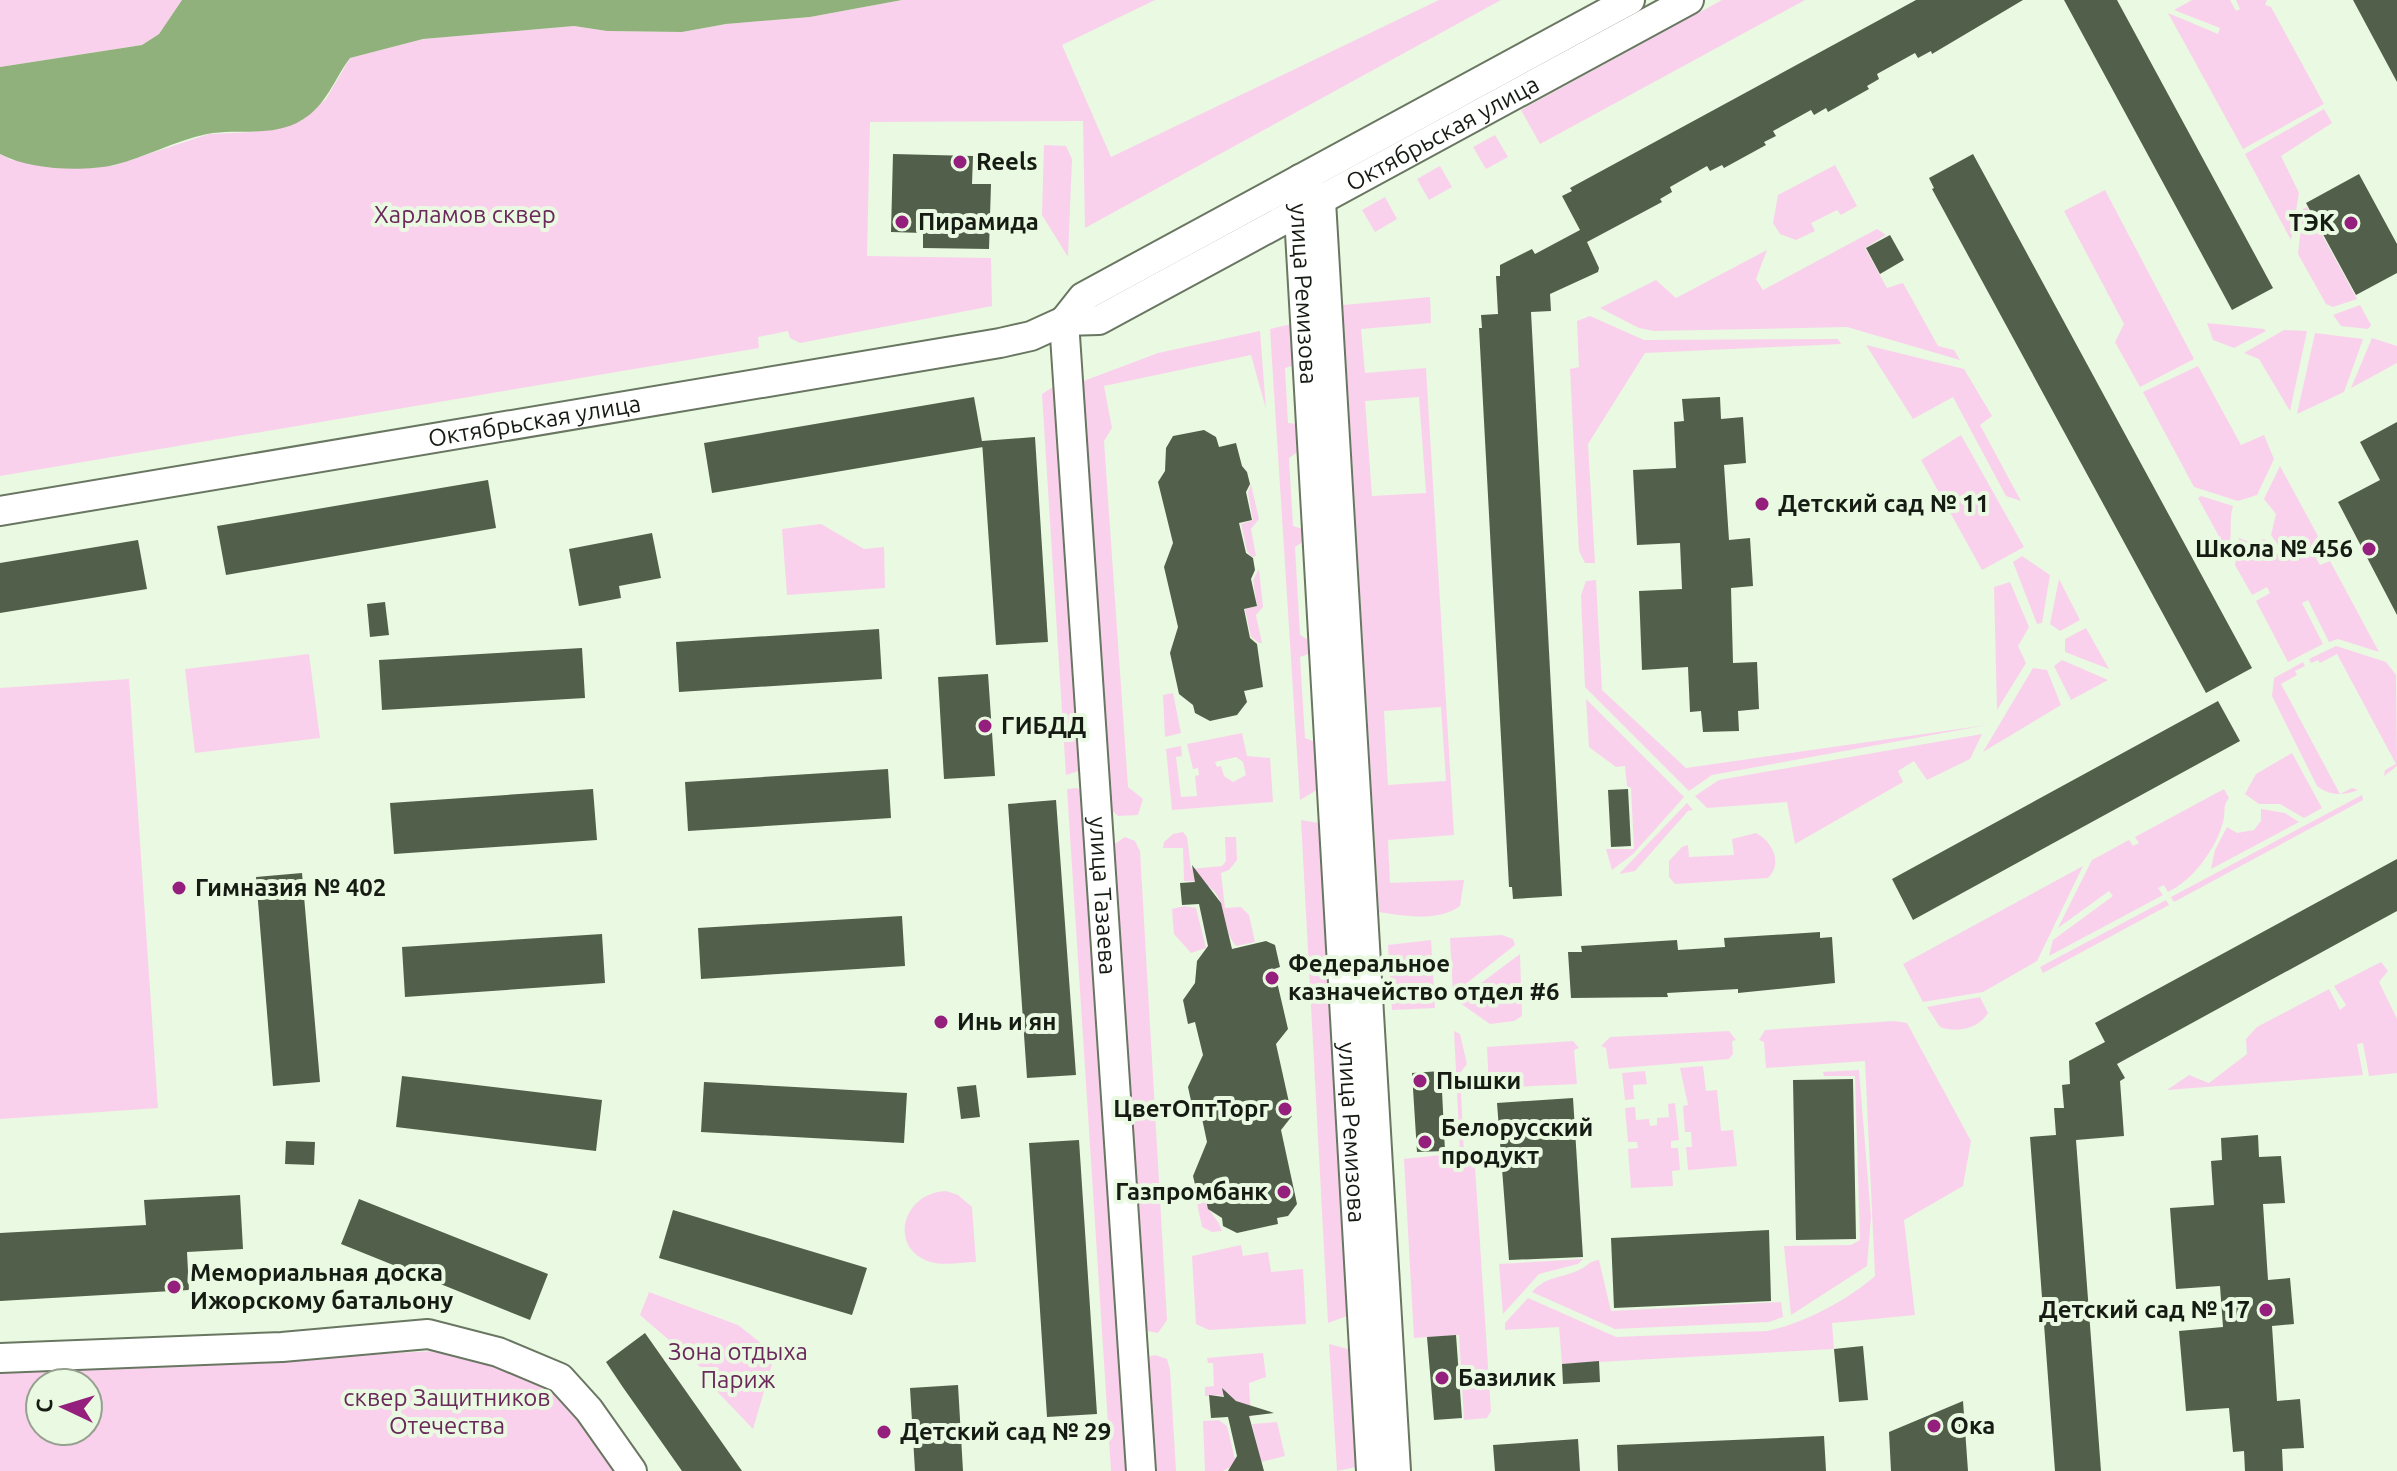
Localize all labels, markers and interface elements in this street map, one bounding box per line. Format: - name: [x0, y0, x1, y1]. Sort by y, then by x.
- street label: Октябрьская улица: [1341, 70, 1543, 196]
- place label: Reels: [976, 148, 1038, 175]
- marker: Reels: [951, 153, 969, 171]
- park label: Харламов сквер: [374, 201, 556, 228]
- street label: улица Ремизова: [1285, 203, 1323, 385]
- place label: Пирамида: [918, 208, 1039, 235]
- place label: ТЭК: [2289, 209, 2335, 236]
- marker: Пирамида: [893, 213, 911, 231]
- marker: ТЭК: [2342, 214, 2360, 232]
- street label: Октябрьская улица: [426, 390, 643, 452]
- place label: Детский сад № 11: [1778, 490, 1989, 517]
- marker: Детский сад № 11: [1753, 495, 1771, 513]
- place label: Школа № 456: [2195, 535, 2353, 562]
- marker: Школа № 456: [2360, 540, 2378, 558]
- place label: ГИБДД: [1001, 712, 1086, 739]
- marker: ГИБДД: [976, 717, 994, 735]
- street label: улица Тазаева: [1084, 816, 1122, 976]
- place label: Гимназия № 402: [195, 874, 386, 901]
- marker: Гимназия № 402: [170, 879, 188, 897]
- place label: Федеральное казначейство отдел #6: [1288, 950, 1560, 1005]
- marker: Федеральное казначейство отдел #6: [1263, 969, 1281, 987]
- place label: Инь и ян: [957, 1008, 1056, 1035]
- marker: Инь и ян: [932, 1013, 950, 1031]
- street label: улица Ремизова: [1333, 1041, 1371, 1224]
- place label: Пышки: [1436, 1067, 1521, 1094]
- marker: Пышки: [1411, 1072, 1429, 1090]
- place label: ЦветОптТорг: [1113, 1095, 1269, 1122]
- marker: ЦветОптТорг: [1276, 1100, 1294, 1118]
- place label: Белорусский продукт: [1441, 1114, 1593, 1169]
- marker: Белорусский продукт: [1416, 1133, 1434, 1151]
- place label: Газпромбанк: [1115, 1178, 1268, 1205]
- marker: Газпромбанк: [1275, 1183, 1293, 1201]
- place label: Мемориальная доска Ижорскому батальону: [190, 1259, 454, 1314]
- marker: Мемориальная доска Ижорскому батальону: [165, 1278, 183, 1296]
- place label: Детский сад № 17: [2039, 1296, 2250, 1323]
- marker: Детский сад № 17: [2257, 1301, 2275, 1319]
- park label: Зона отдыха Париж: [668, 1338, 808, 1393]
- place label: Базилик: [1458, 1364, 1556, 1391]
- north arrow: [24, 1367, 104, 1447]
- marker: Базилик: [1433, 1369, 1451, 1387]
- park label: сквер Защитников Отечества: [343, 1384, 551, 1439]
- text: С: [31, 1398, 57, 1413]
- place label: Ока: [1950, 1412, 1995, 1439]
- marker: Ока: [1925, 1417, 1943, 1435]
- place label: Детский сад № 29: [900, 1418, 1111, 1445]
- marker: Детский сад № 29: [875, 1423, 893, 1441]

